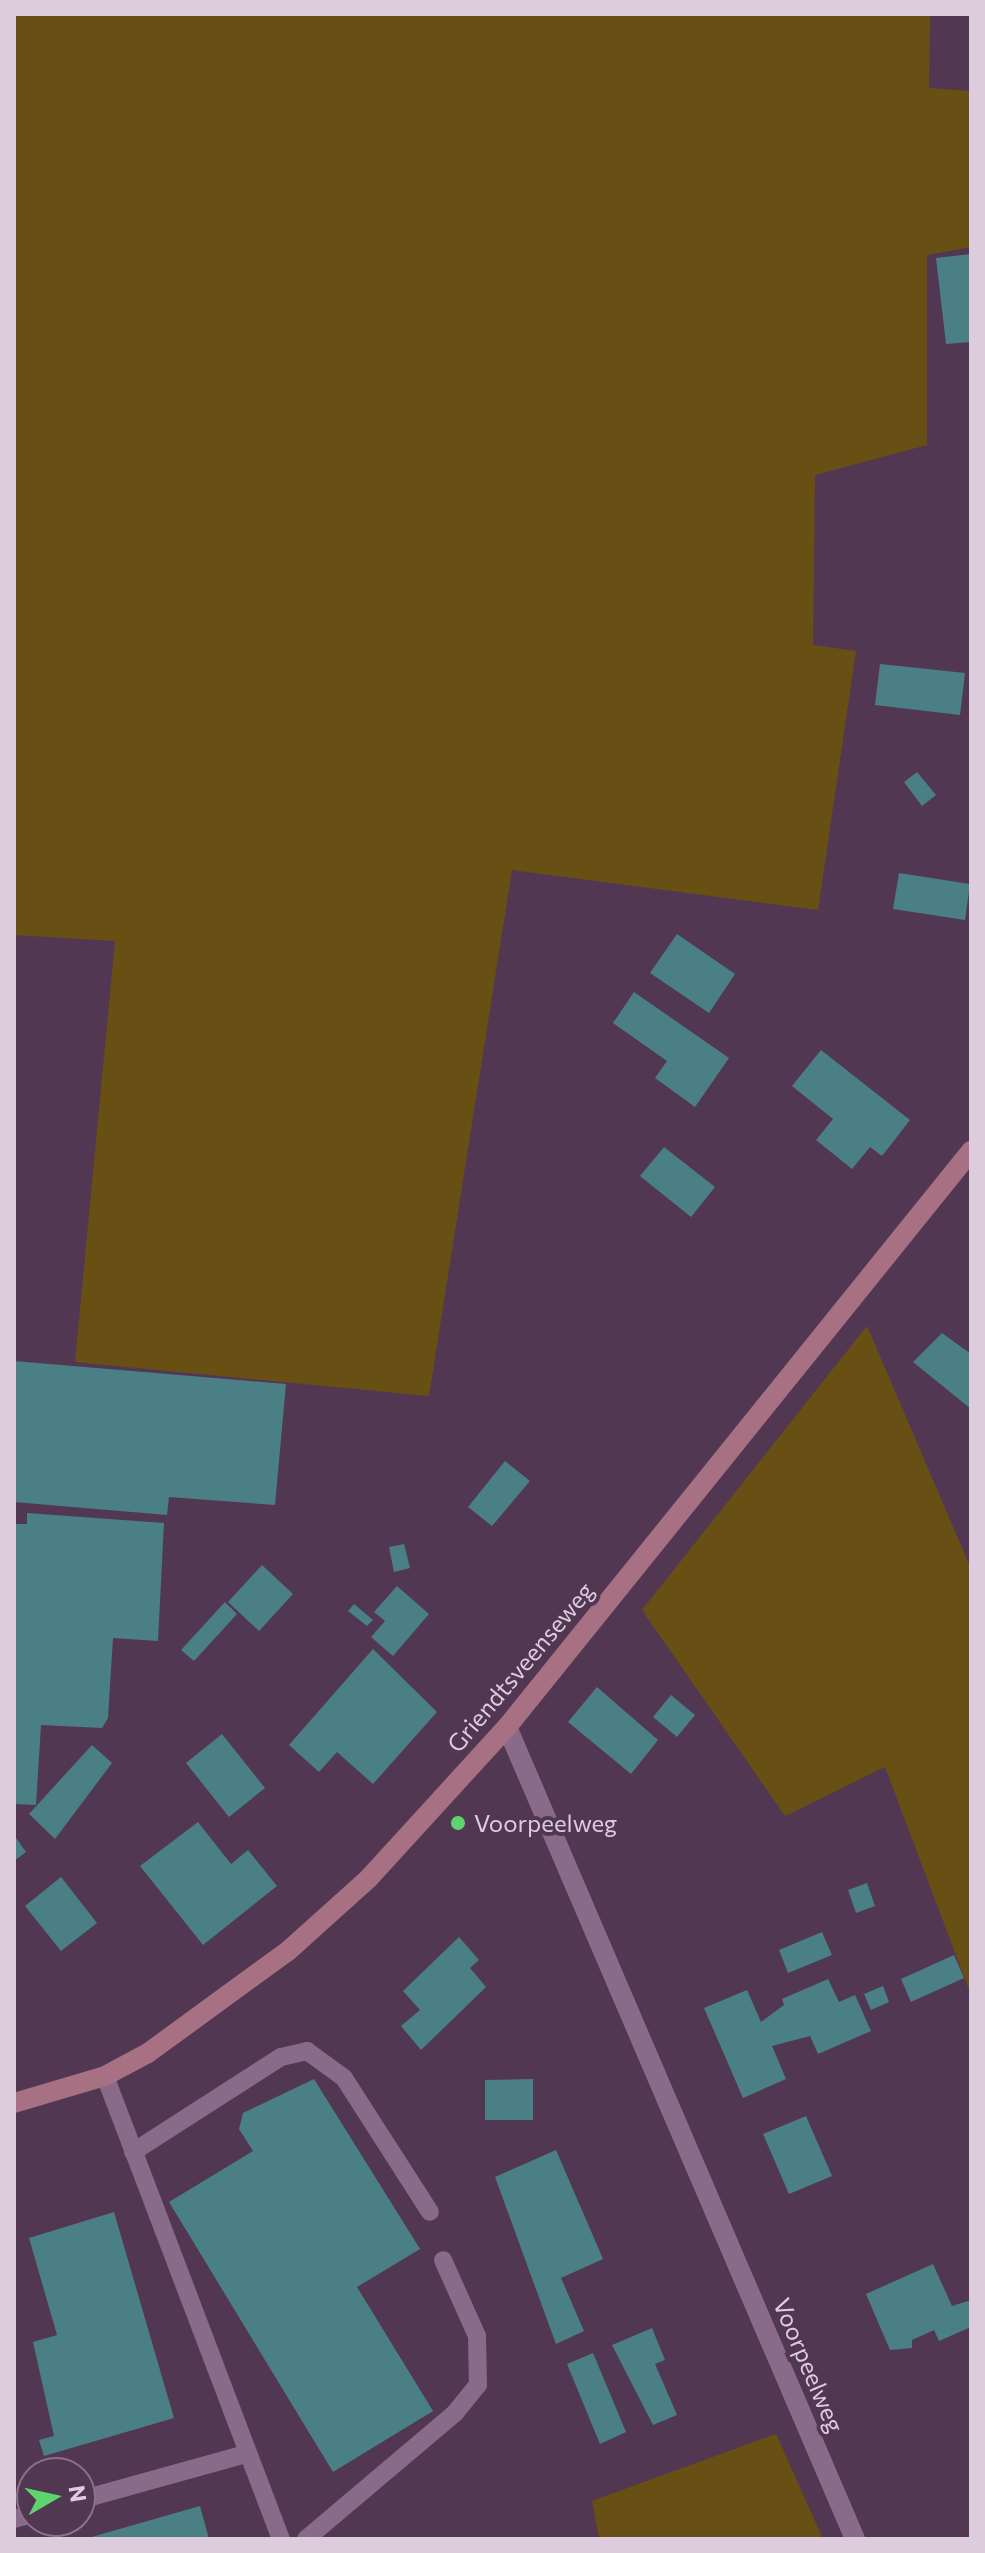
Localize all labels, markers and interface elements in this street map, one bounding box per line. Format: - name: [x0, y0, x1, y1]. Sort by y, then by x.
- street label: Griendtsveenseweg: [441, 1576, 599, 1758]
- place label: Voorpeelweg: [474, 1809, 617, 1837]
- marker: Voorpeelweg: [449, 1814, 467, 1832]
- street label: Voorpeelweg: [768, 2293, 850, 2437]
- north arrow: [16, 2457, 96, 2537]
- text: N: [64, 2483, 93, 2504]

